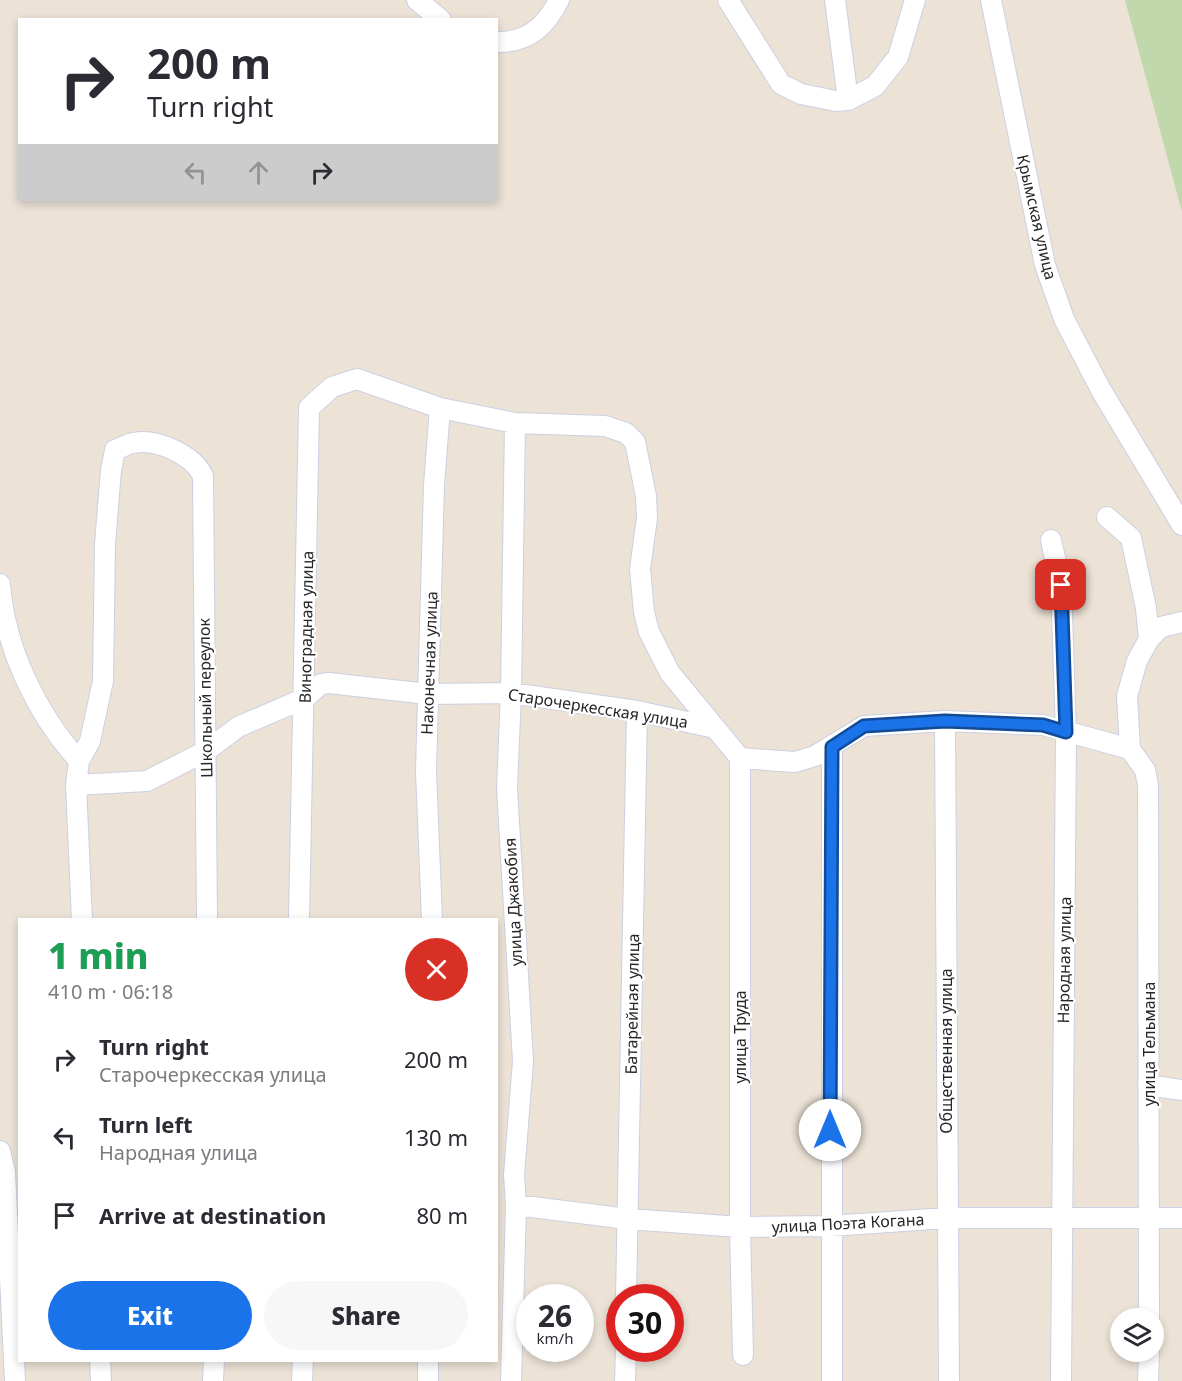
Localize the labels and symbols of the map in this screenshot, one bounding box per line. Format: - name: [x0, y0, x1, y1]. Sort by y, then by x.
- street label: Крымская улица: [1012, 152, 1062, 282]
- street label: Виноградная улица: [294, 551, 318, 703]
- pin: [1035, 559, 1086, 610]
- street label: Наконечная улица: [415, 591, 443, 735]
- street label: Школьный переулок: [193, 617, 217, 778]
- street label: Старочеркесская улица: [506, 683, 690, 733]
- street label: улица Джакобия: [499, 837, 527, 967]
- street label: Народная улица: [1052, 896, 1076, 1024]
- street label: Батарейная улица: [620, 933, 644, 1075]
- street label: Общественная улица: [935, 968, 957, 1134]
- street label: улица Тельмана: [1138, 982, 1160, 1106]
- street label: улица Труда: [729, 990, 751, 1084]
- position arrow: [798, 1098, 862, 1162]
- street label: улица Поэта Когана: [771, 1208, 925, 1238]
- speed limit sign: 30: [606, 1284, 684, 1362]

